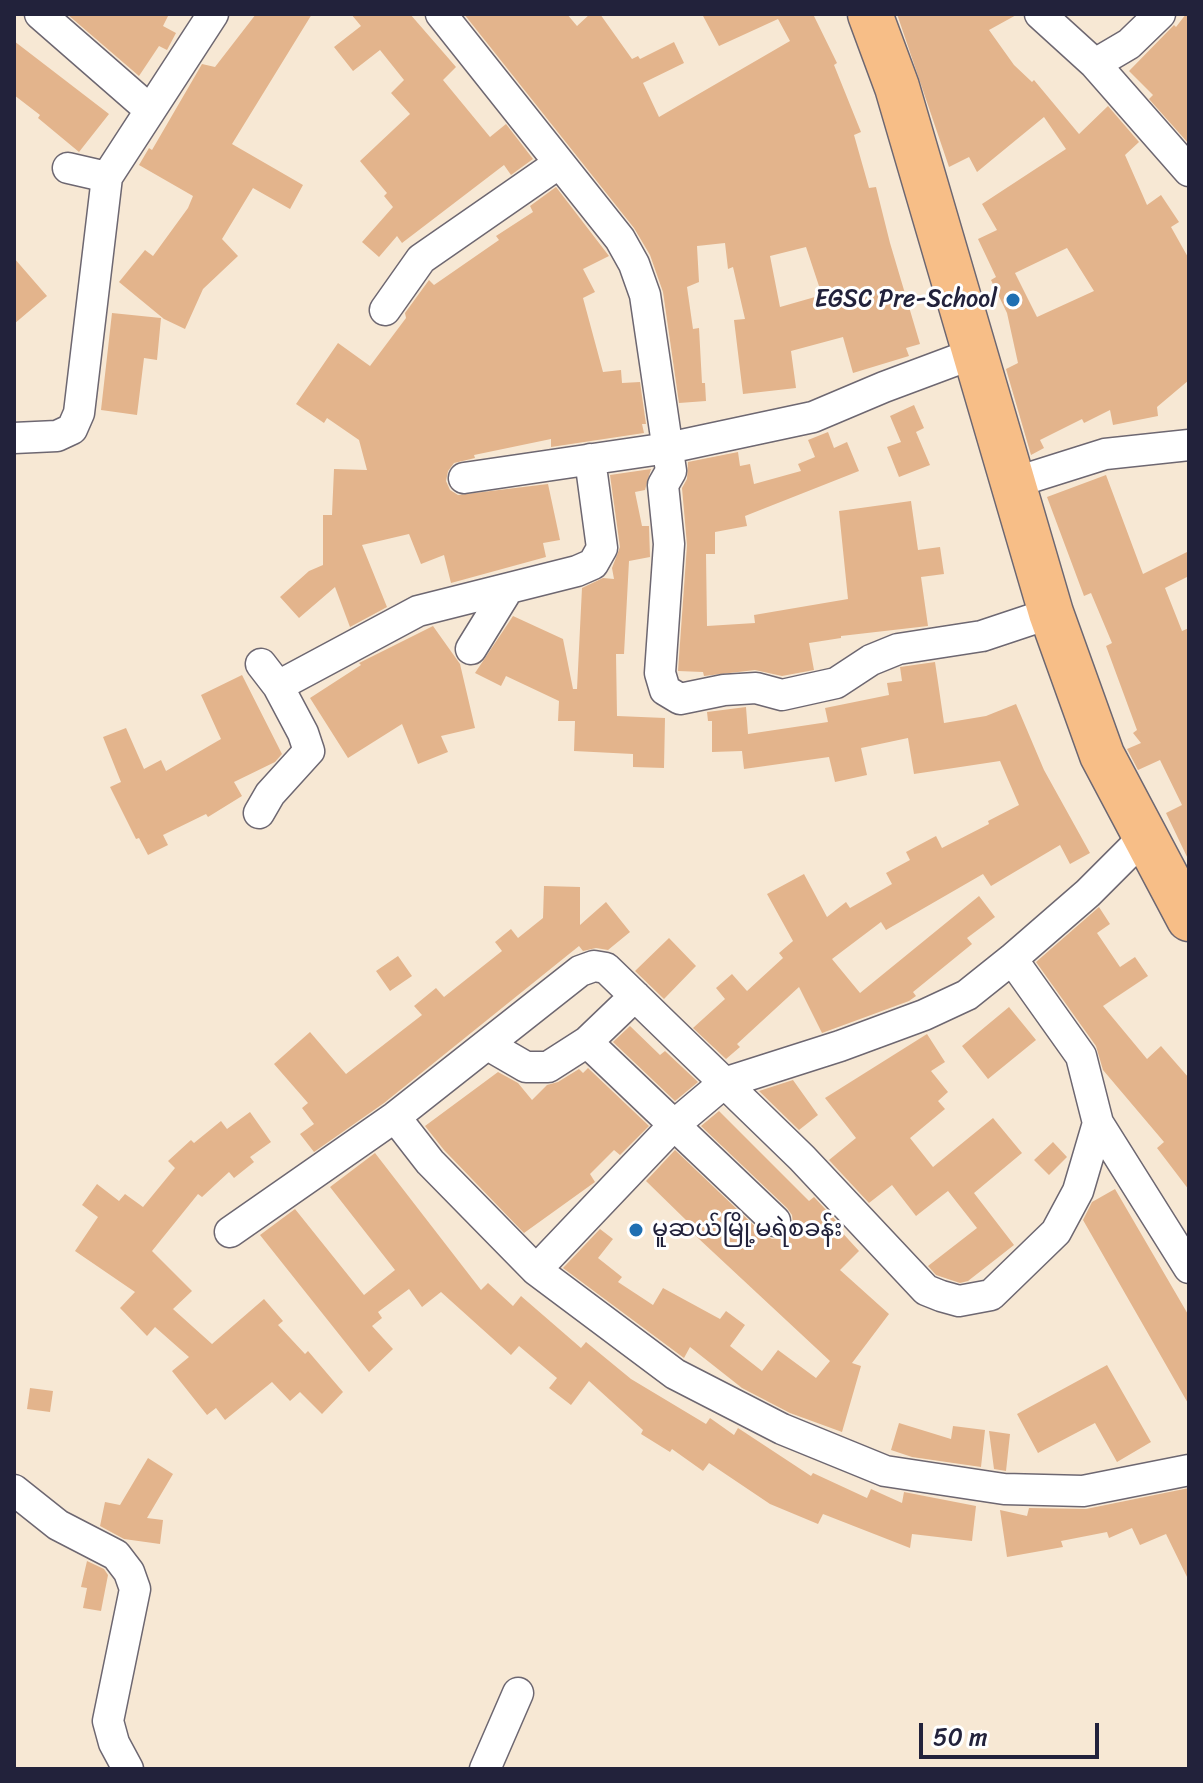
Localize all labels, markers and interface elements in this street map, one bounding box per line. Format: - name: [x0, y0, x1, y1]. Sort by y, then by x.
- place label: EGSC Pre-School: [815, 286, 997, 314]
- marker: EGSC Pre-School: [1004, 291, 1022, 309]
- place label: မူဆယ်မြို့မရဲစခန်း: [652, 1216, 842, 1244]
- marker: မူဆယ်မြို့မရဲစခန်း: [627, 1221, 645, 1239]
- scale bar: [923, 1707, 1103, 1757]
- text: 50 m: [933, 1716, 988, 1758]

